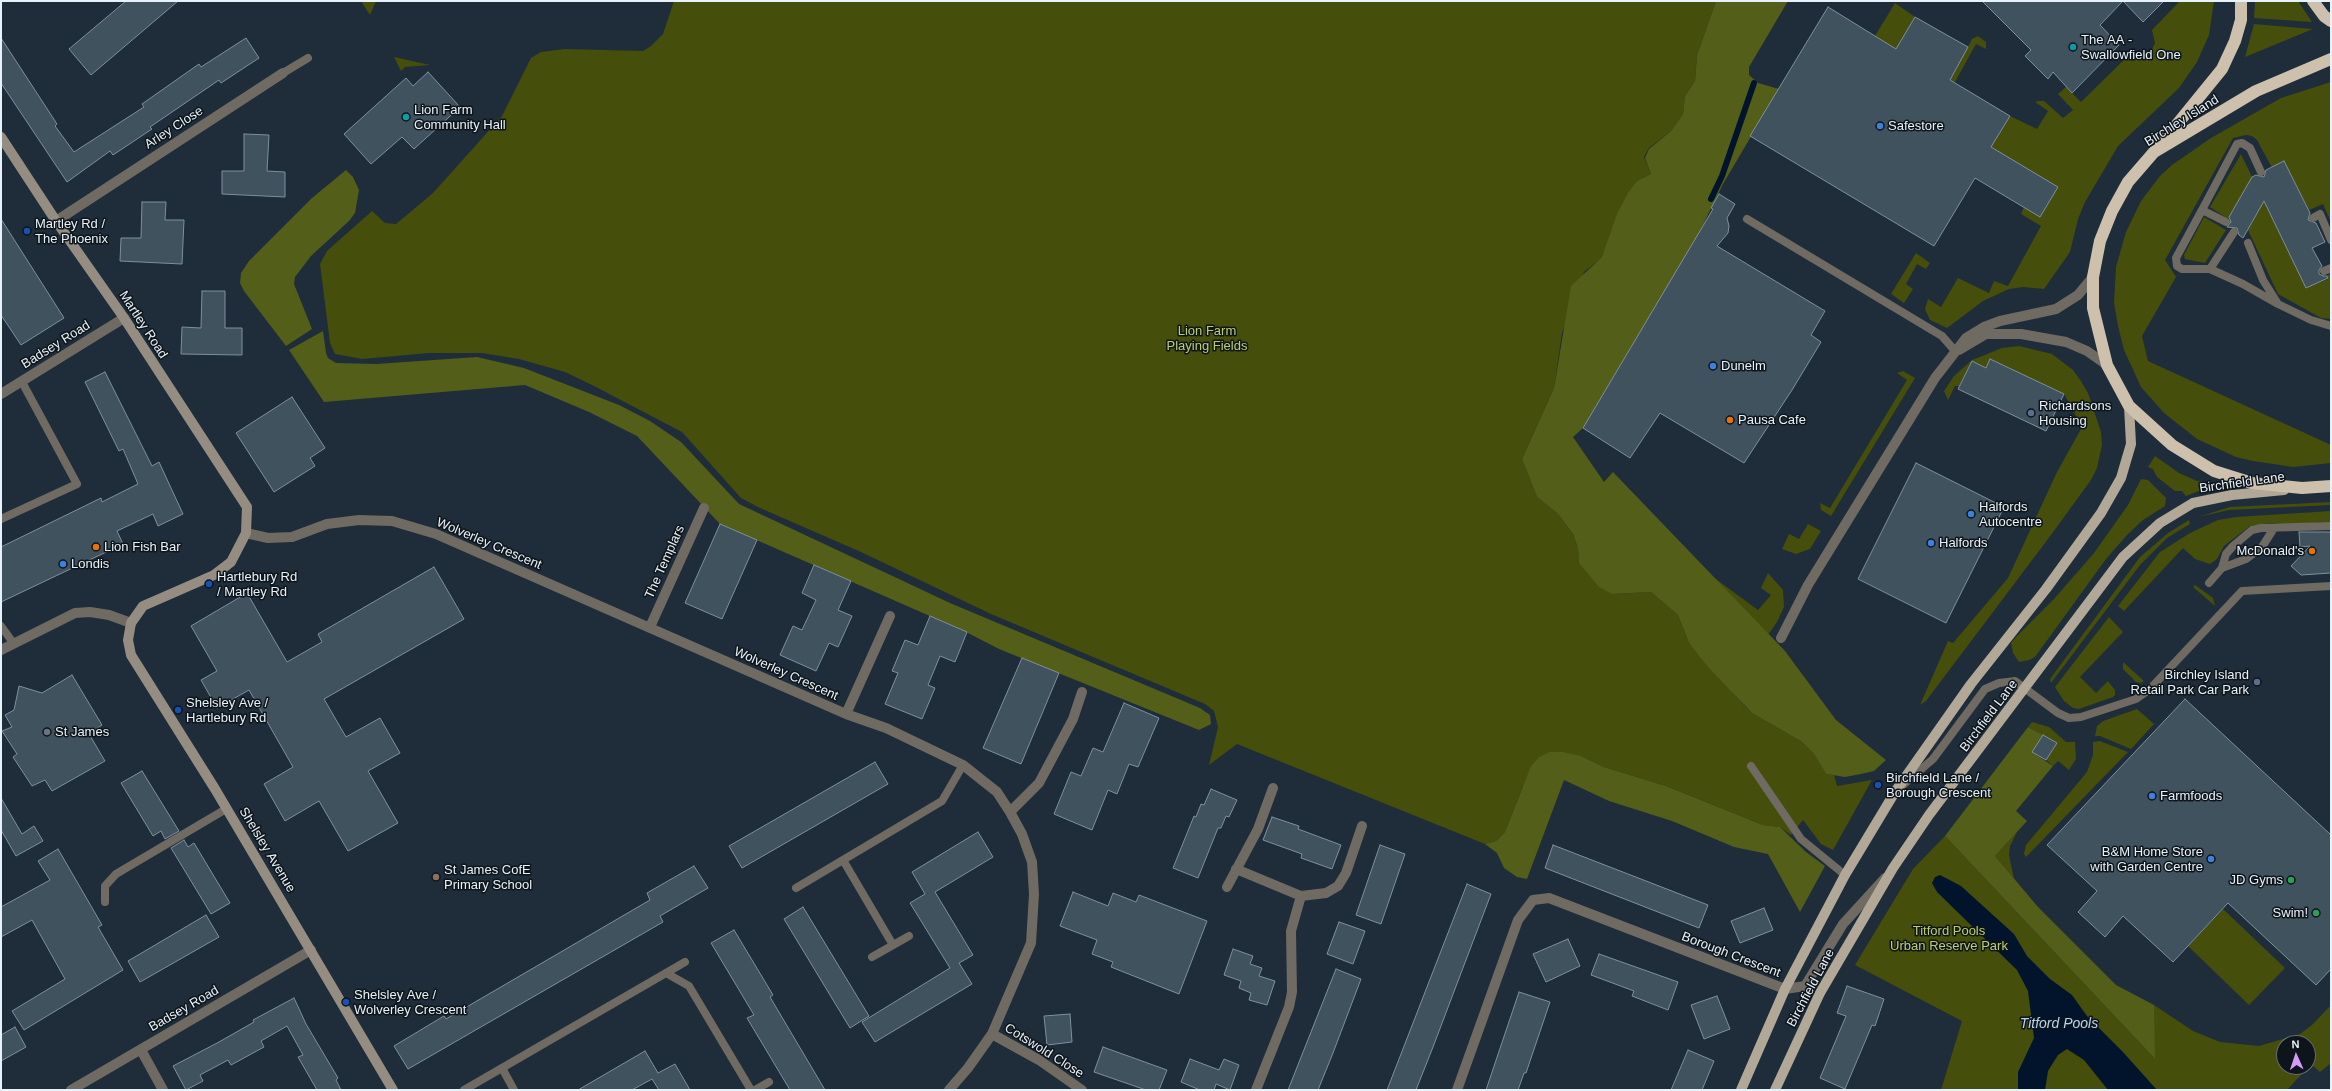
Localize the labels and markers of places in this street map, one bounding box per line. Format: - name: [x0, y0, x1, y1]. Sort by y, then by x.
- place label: The AA - Swallowfield One: [2081, 32, 2181, 63]
- marker: The AA - Swallowfield One: [2068, 42, 2078, 52]
- place label: Lion Farm Community Hall: [414, 102, 506, 133]
- marker: Lion Farm Community Hall: [401, 112, 411, 122]
- place label: Safestore: [1888, 118, 1944, 134]
- marker: Safestore: [1875, 121, 1885, 131]
- place label: Martley Rd / The Phoenix: [35, 216, 108, 247]
- marker: Martley Rd / The Phoenix: [22, 226, 32, 236]
- place label: Dunelm: [1721, 358, 1766, 374]
- marker: Dunelm: [1708, 361, 1718, 371]
- place label: Richardsons Housing: [2039, 398, 2111, 429]
- marker: Richardsons Housing: [2026, 408, 2036, 418]
- place label: Pausa Cafe: [1738, 412, 1806, 428]
- marker: Pausa Cafe: [1725, 415, 1735, 425]
- place label: Halfords Autocentre: [1979, 499, 2042, 530]
- marker: Halfords Autocentre: [1966, 509, 1976, 519]
- place label: Halfords: [1939, 535, 1987, 551]
- marker: Halfords: [1926, 538, 1936, 548]
- place label: Lion Fish Bar: [104, 539, 181, 555]
- marker: Lion Fish Bar: [91, 542, 101, 552]
- place label: McDonald's: [2236, 543, 2304, 559]
- marker: McDonald's: [2307, 546, 2317, 556]
- place label: Londis: [71, 556, 109, 572]
- marker: Londis: [58, 559, 68, 569]
- place label: Hartlebury Rd / Martley Rd: [217, 569, 297, 600]
- marker: Hartlebury Rd / Martley Rd: [204, 579, 214, 589]
- place label: Birchley Island Retail Park Car Park: [2131, 667, 2249, 698]
- marker: Birchley Island Retail Park Car Park: [2252, 677, 2262, 687]
- place label: Shelsley Ave / Hartlebury Rd: [186, 695, 268, 726]
- marker: Shelsley Ave / Hartlebury Rd: [173, 705, 183, 715]
- place label: St James: [55, 724, 109, 740]
- marker: St James: [42, 727, 52, 737]
- place label: Birchfield Lane / Borough Crescent: [1886, 770, 1991, 801]
- marker: Birchfield Lane / Borough Crescent: [1873, 780, 1883, 790]
- place label: Farmfoods: [2160, 788, 2222, 804]
- marker: Farmfoods: [2147, 791, 2157, 801]
- place label: B&M Home Store with Garden Centre: [2090, 844, 2203, 875]
- marker: B&M Home Store with Garden Centre: [2206, 854, 2216, 864]
- place label: St James CofE Primary School: [444, 862, 532, 893]
- marker: St James CofE Primary School: [431, 872, 441, 882]
- place label: JD Gyms: [2230, 872, 2283, 888]
- marker: JD Gyms: [2286, 875, 2296, 885]
- place label: Swim!: [2273, 905, 2308, 921]
- marker: Swim!: [2311, 908, 2321, 918]
- place label: Shelsley Ave / Wolverley Crescent: [354, 987, 466, 1018]
- marker: Shelsley Ave / Wolverley Crescent: [341, 997, 351, 1007]

